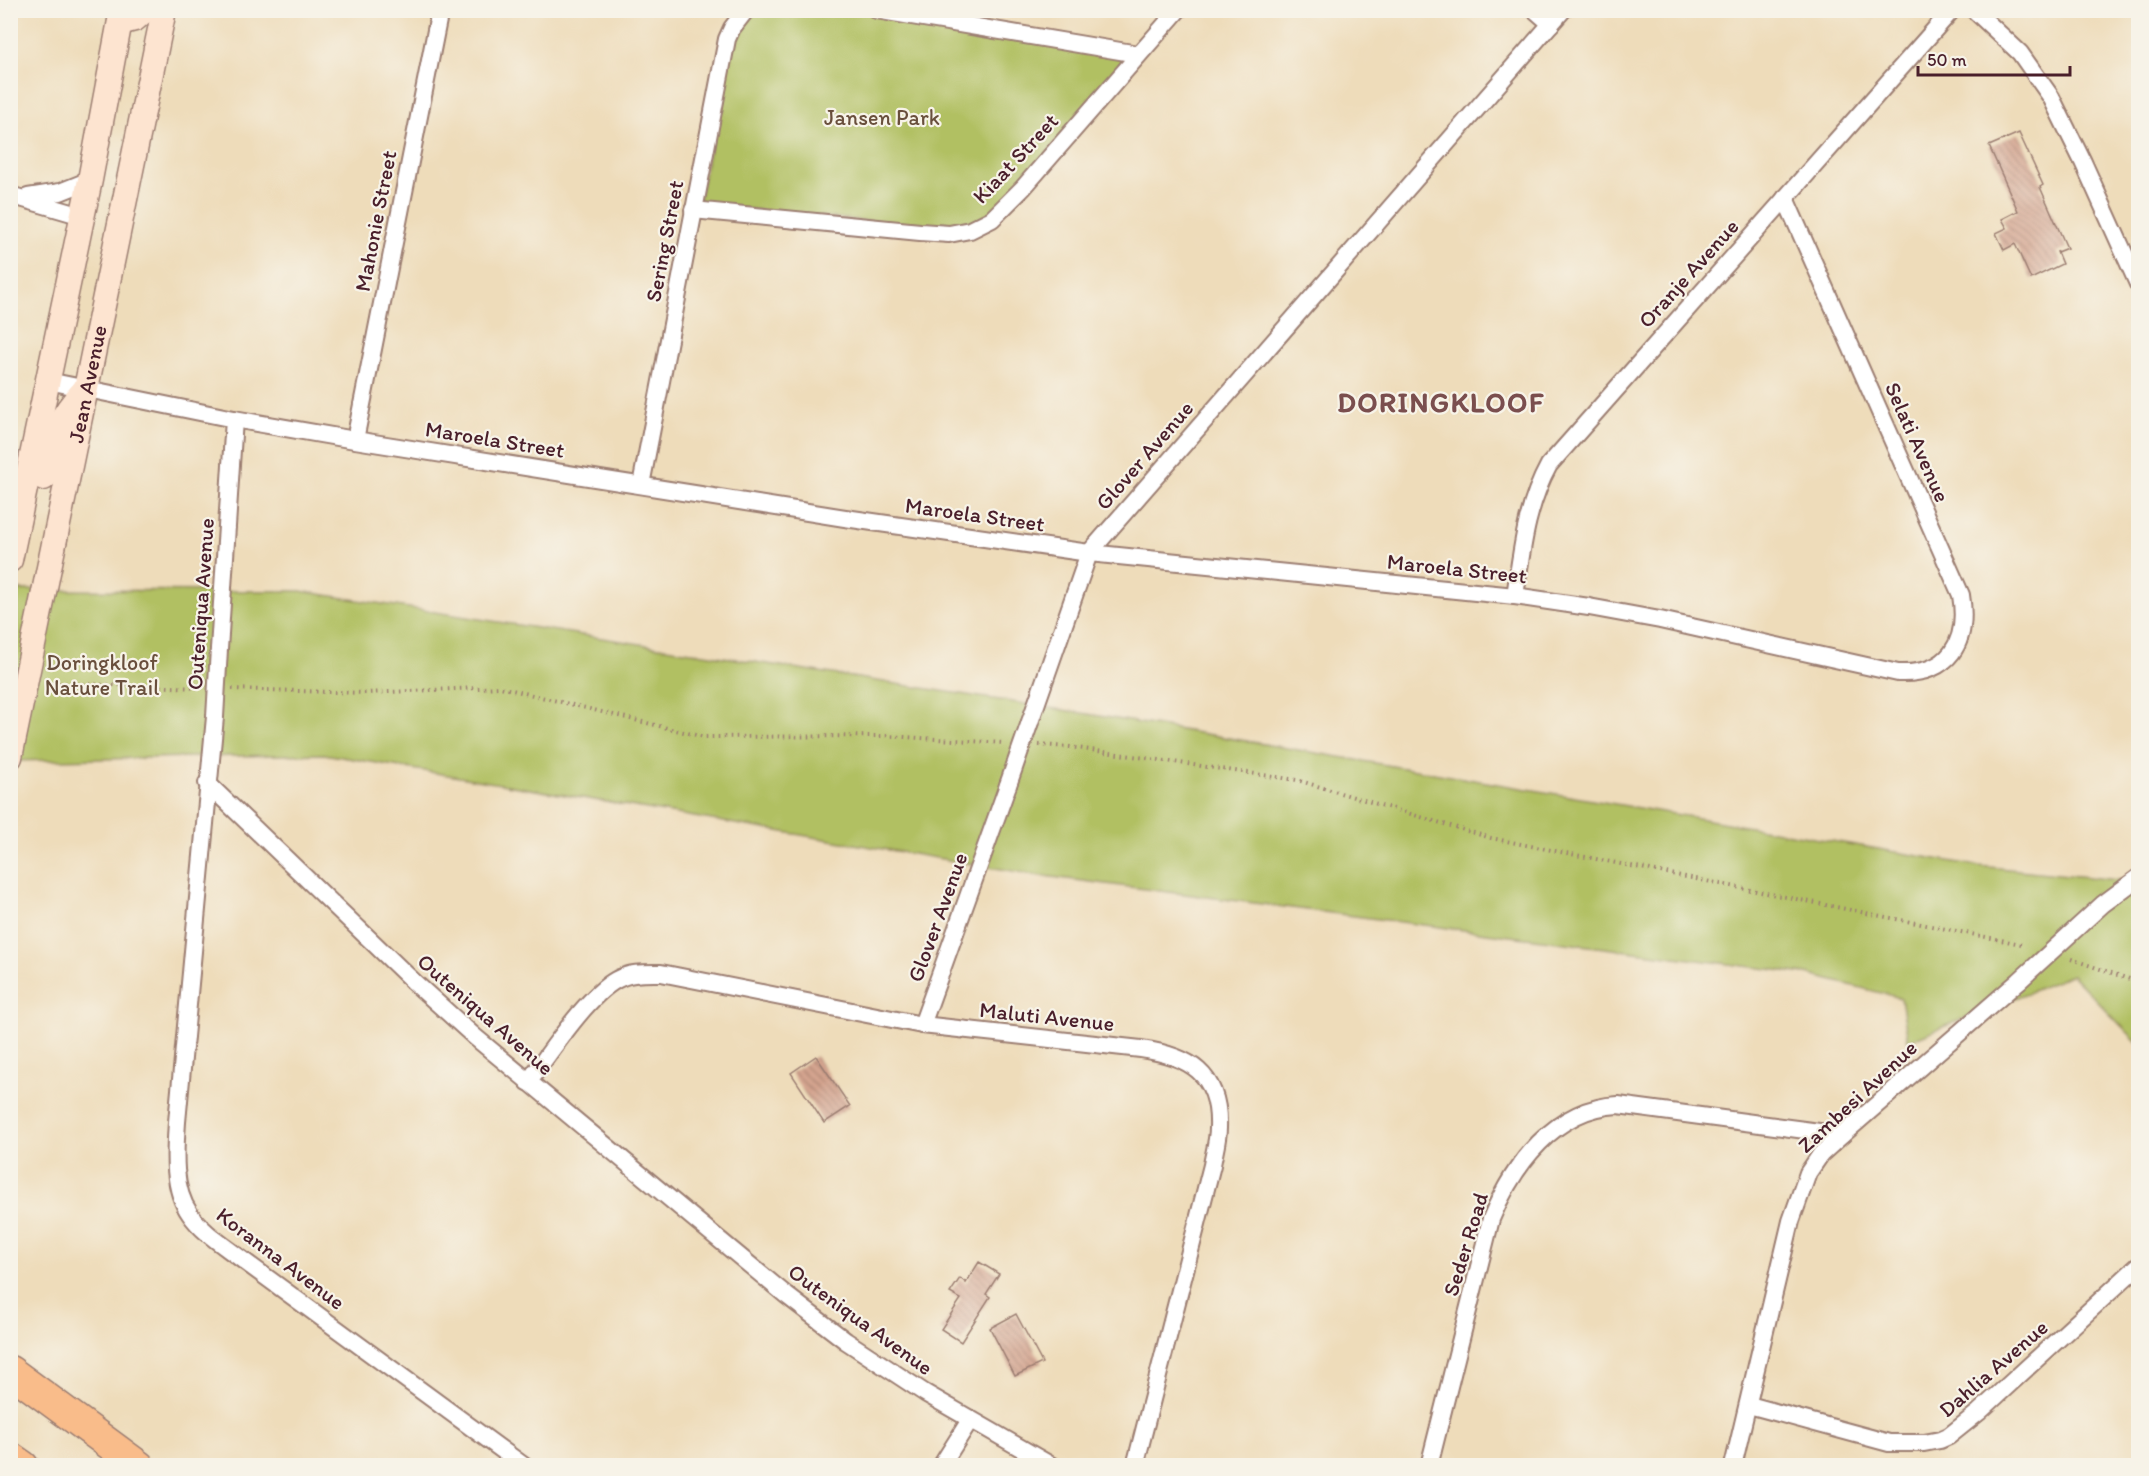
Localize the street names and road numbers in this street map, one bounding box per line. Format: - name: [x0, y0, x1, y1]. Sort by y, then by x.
- street label: Kiaat Street: [967, 108, 1064, 209]
- street label: Mahonie Street: [349, 148, 402, 294]
- street label: Sering Street: [639, 178, 690, 304]
- street label: Oranje Avenue: [1632, 213, 1744, 334]
- street label: Jean Avenue: [62, 323, 113, 445]
- street label: Selati Avenue: [1879, 378, 1956, 506]
- street label: Glover Avenue: [1090, 395, 1199, 515]
- street label: Maroela Street: [423, 415, 566, 464]
- street label: Maroela Street: [903, 491, 1046, 538]
- street label: Outeniqua Avenue: [181, 517, 220, 691]
- street label: Maroela Street: [1386, 548, 1528, 589]
- street label: Glover Avenue: [902, 849, 973, 986]
- street label: Outeniqua Avenue: [412, 948, 560, 1081]
- street label: Maluti Avenue: [978, 996, 1116, 1037]
- street label: Zambesi Avenue: [1792, 1034, 1923, 1159]
- street label: Seder Road: [1437, 1189, 1494, 1299]
- street label: Koranna Avenue: [211, 1201, 350, 1316]
- street label: Outeniqua Avenue: [783, 1258, 938, 1381]
- street label: Dahlia Avenue: [1933, 1314, 2053, 1423]

